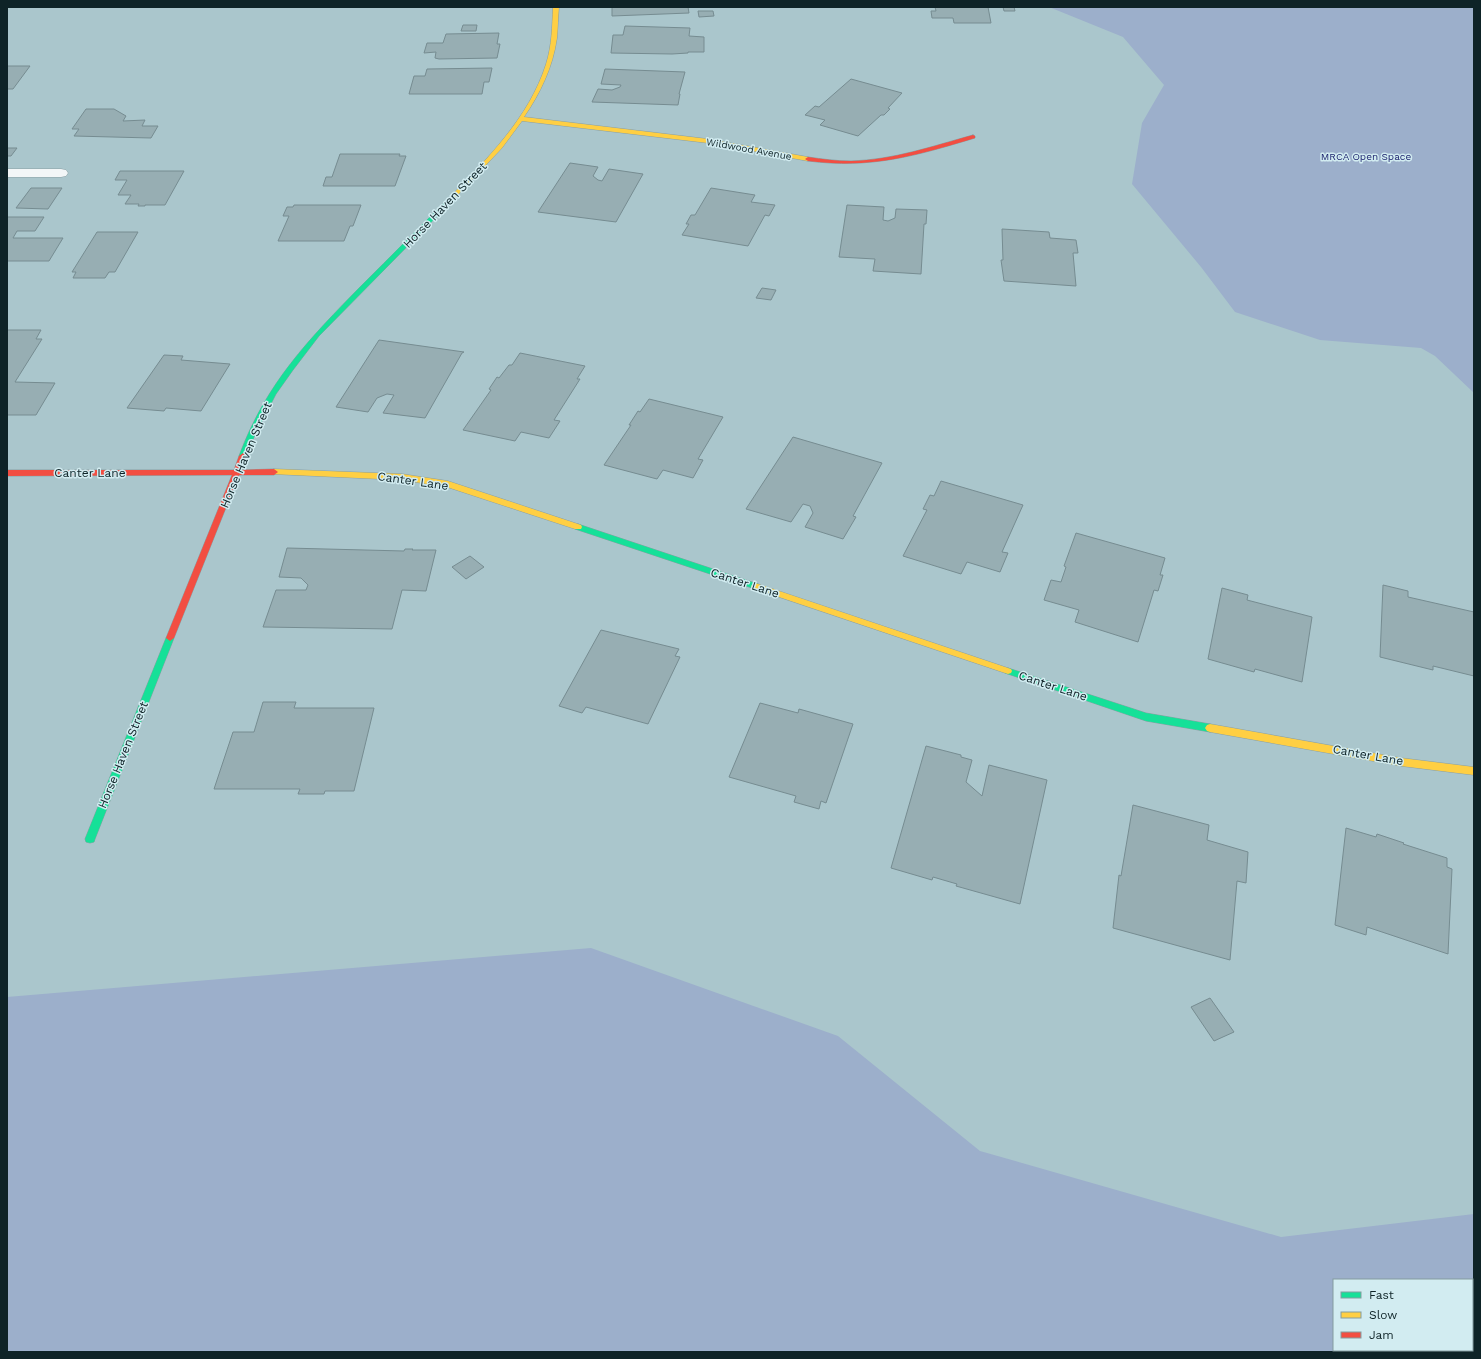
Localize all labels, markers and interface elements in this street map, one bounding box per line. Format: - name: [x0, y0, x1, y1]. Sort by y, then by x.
- street label: Wildwood Avenue: [705, 136, 793, 162]
- park label: MRCA Open Space: [1321, 151, 1411, 162]
- street label: Horse Haven Street: [400, 159, 490, 251]
- street label: Horse Haven Street: [217, 400, 275, 510]
- street label: Canter Lane: [54, 466, 126, 480]
- street label: Canter Lane: [377, 469, 449, 493]
- street label: Canter Lane: [709, 565, 781, 601]
- street label: Canter Lane: [1017, 668, 1089, 704]
- street label: Horse Haven Street: [95, 700, 151, 810]
- street label: Canter Lane: [1332, 742, 1404, 768]
- legend: [1333, 1279, 1473, 1351]
- text: Fast: [1369, 1288, 1394, 1302]
- text: Slow: [1369, 1308, 1397, 1322]
- text: Jam: [1369, 1328, 1394, 1342]

